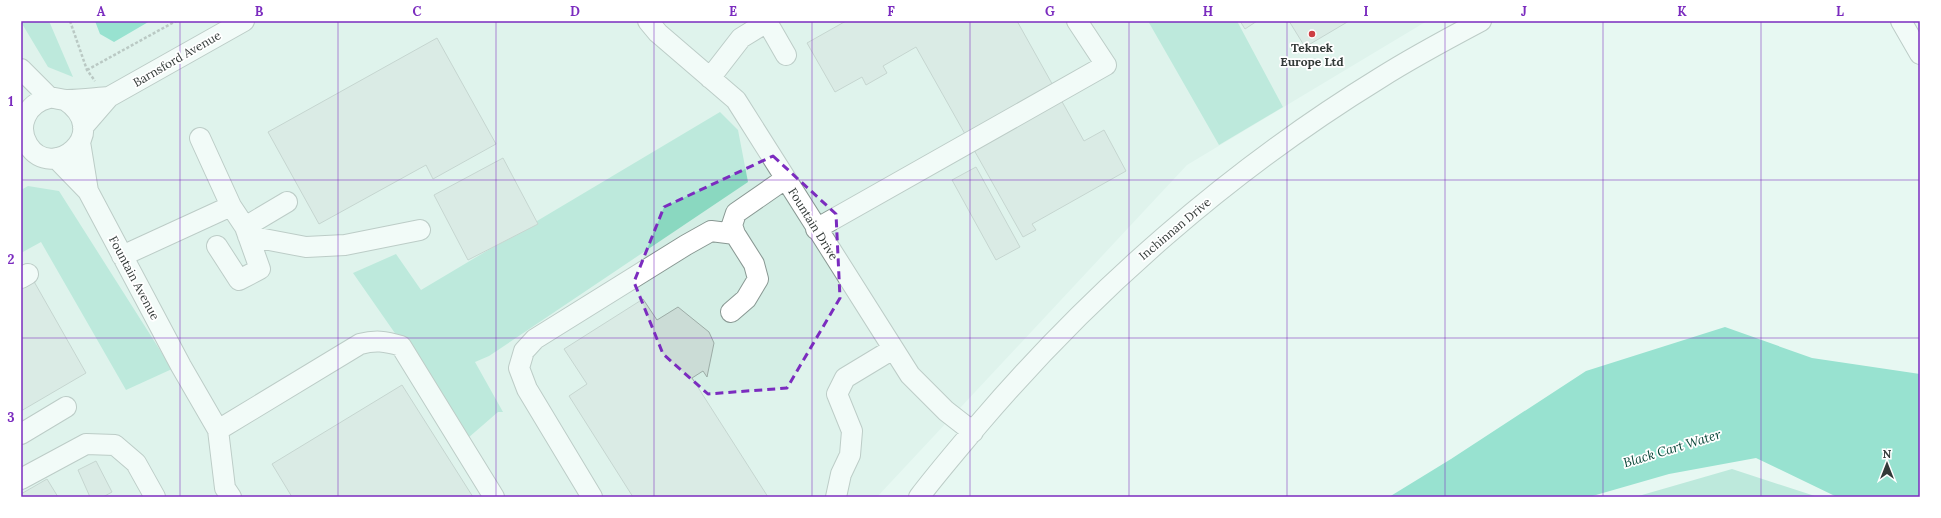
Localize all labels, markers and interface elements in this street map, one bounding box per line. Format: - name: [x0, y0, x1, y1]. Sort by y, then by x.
- text: A: [97, 3, 106, 20]
- text: B: [255, 3, 264, 20]
- text: C: [413, 3, 422, 20]
- text: D: [570, 3, 580, 20]
- text: E: [729, 3, 737, 20]
- text: F: [887, 3, 895, 20]
- text: G: [1045, 3, 1055, 20]
- text: H: [1203, 3, 1213, 20]
- text: I: [1363, 3, 1369, 20]
- text: J: [1521, 3, 1527, 20]
- text: K: [1677, 3, 1687, 20]
- text: L: [1836, 3, 1844, 20]
- street label: Barnsford Avenue: [130, 27, 224, 90]
- marker: Teknek Europe Ltd: [1307, 29, 1317, 39]
- place label: Teknek Europe Ltd: [1280, 40, 1344, 69]
- text: 1: [8, 93, 14, 110]
- street label: Fountain Drive: [785, 185, 842, 263]
- street label: Inchinnan Drive: [1136, 194, 1214, 263]
- street label: Fountain Avenue: [106, 233, 163, 323]
- text: 2: [8, 251, 15, 268]
- text: 3: [7, 409, 15, 426]
- water label: Black Cart Water: [1621, 426, 1723, 471]
- north arrow: [1867, 444, 1907, 484]
- text: N: [1883, 447, 1892, 461]

